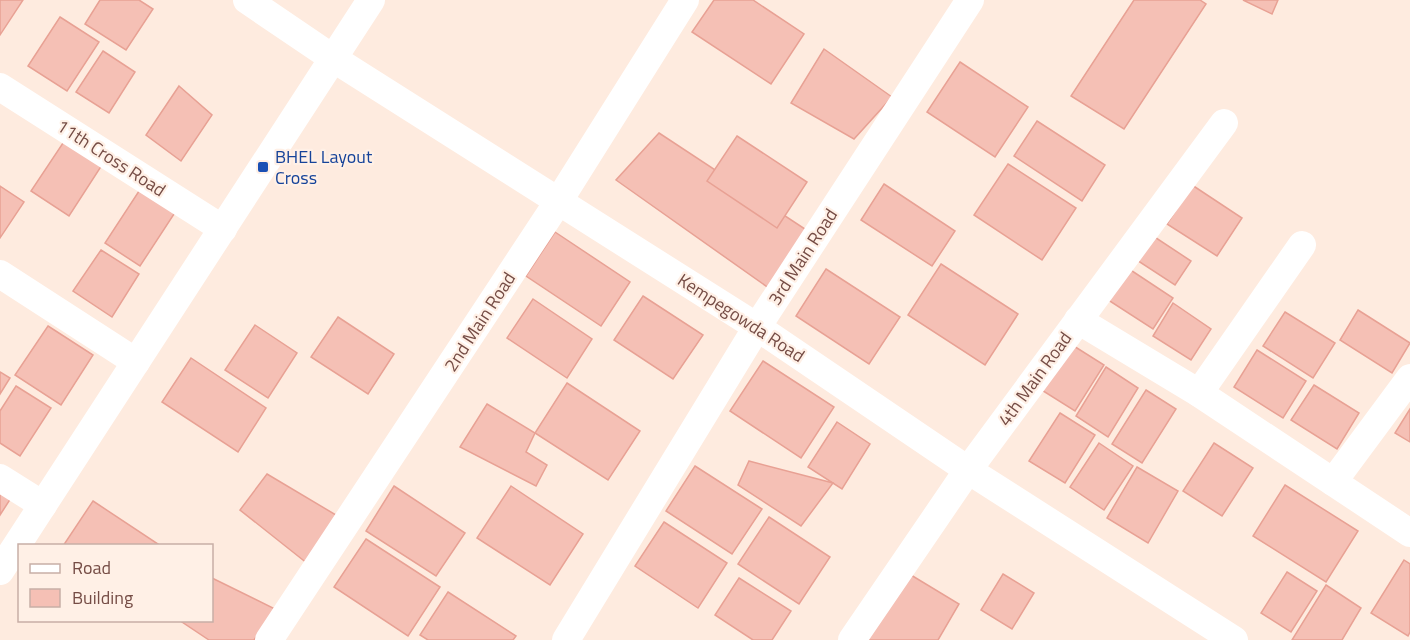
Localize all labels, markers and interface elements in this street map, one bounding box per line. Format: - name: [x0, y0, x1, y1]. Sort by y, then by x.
- street label: 11th Cross Road: [51, 112, 171, 203]
- place label: BHEL Layout Cross: [275, 143, 373, 191]
- marker: BHEL Layout Cross: [256, 160, 270, 174]
- street label: 3rd Main Road: [761, 203, 844, 310]
- street label: Kempegowda Road: [673, 266, 810, 369]
- street label: 2nd Main Road: [437, 267, 522, 377]
- street label: 4th Main Road: [991, 326, 1078, 431]
- legend: [18, 544, 213, 622]
- text: Road: [72, 554, 111, 581]
- text: Building: [72, 584, 133, 611]

